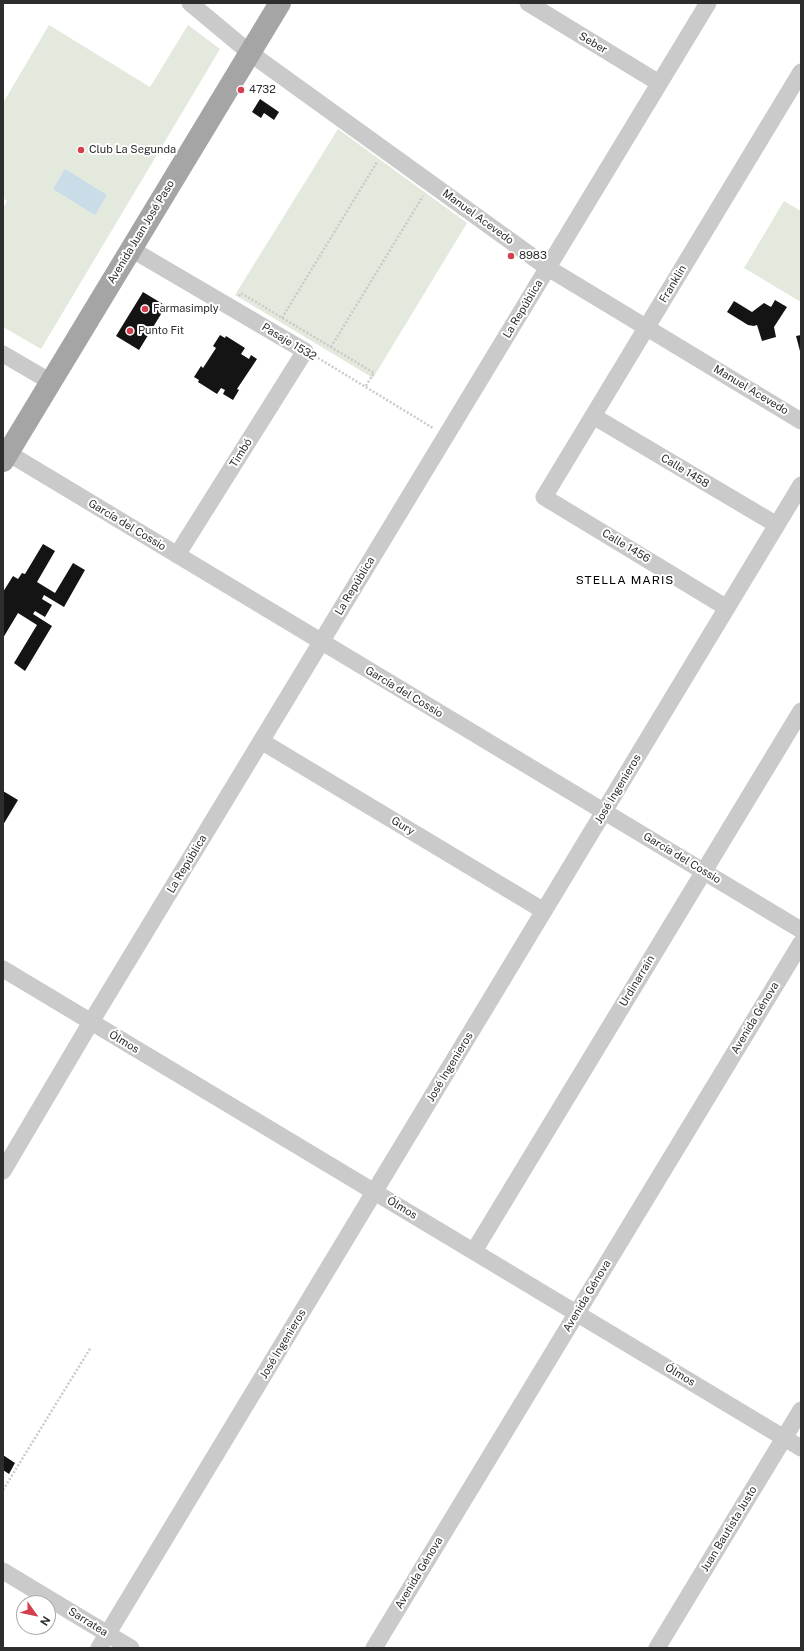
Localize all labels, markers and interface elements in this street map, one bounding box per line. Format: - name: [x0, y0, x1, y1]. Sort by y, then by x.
- street label: Seber: [576, 29, 610, 57]
- place label: 4732: [249, 83, 276, 97]
- marker: 4732: [236, 85, 246, 95]
- place label: Club La Segunda: [89, 143, 176, 157]
- marker: Club La Segunda: [76, 145, 86, 155]
- street label: Avenida Juan José Paso: [105, 178, 177, 286]
- street label: Manuel Acevedo: [440, 187, 516, 247]
- place label: 8983: [519, 249, 547, 263]
- marker: 8983: [506, 251, 516, 261]
- street label: Franklin: [657, 263, 689, 305]
- street label: La República: [500, 277, 546, 341]
- place label: Farmasimply: [153, 302, 219, 316]
- marker: Farmasimply: [140, 304, 150, 314]
- street label: Pasaje 1532: [259, 321, 319, 363]
- place label: Punto Fit: [138, 324, 184, 338]
- marker: Punto Fit: [125, 326, 135, 336]
- street label: Manuel Acevedo: [711, 362, 791, 418]
- street label: Timbó: [227, 436, 255, 470]
- street label: Calle 1458: [658, 451, 712, 491]
- street label: García del Cossio: [86, 497, 168, 553]
- street label: Calle 1456: [599, 526, 653, 566]
- street label: La República: [332, 554, 378, 618]
- district label: STELLA MARIS: [576, 573, 674, 587]
- street label: García del Cossio: [363, 664, 445, 720]
- street label: José Ingenieros: [592, 752, 644, 826]
- street label: Gury: [389, 814, 417, 838]
- street label: García del Cossio: [641, 830, 723, 886]
- street label: La República: [164, 832, 210, 896]
- street label: Urdinarrain: [617, 953, 657, 1009]
- street label: Avenida Génova: [728, 980, 782, 1056]
- street label: Ólmos: [107, 1028, 141, 1056]
- street label: José Ingenieros: [424, 1030, 476, 1104]
- street label: Ólmos: [385, 1194, 419, 1222]
- street label: Avenida Génova: [560, 1258, 614, 1334]
- street label: José Ingenieros: [257, 1307, 309, 1381]
- street label: Ólmos: [663, 1361, 697, 1389]
- street label: Juan Bautista Justo: [698, 1484, 760, 1574]
- street label: Avenida Génova: [392, 1535, 446, 1611]
- north arrow: [16, 1595, 56, 1635]
- street label: Sarratea: [66, 1605, 110, 1639]
- text: N: [38, 1614, 53, 1628]

